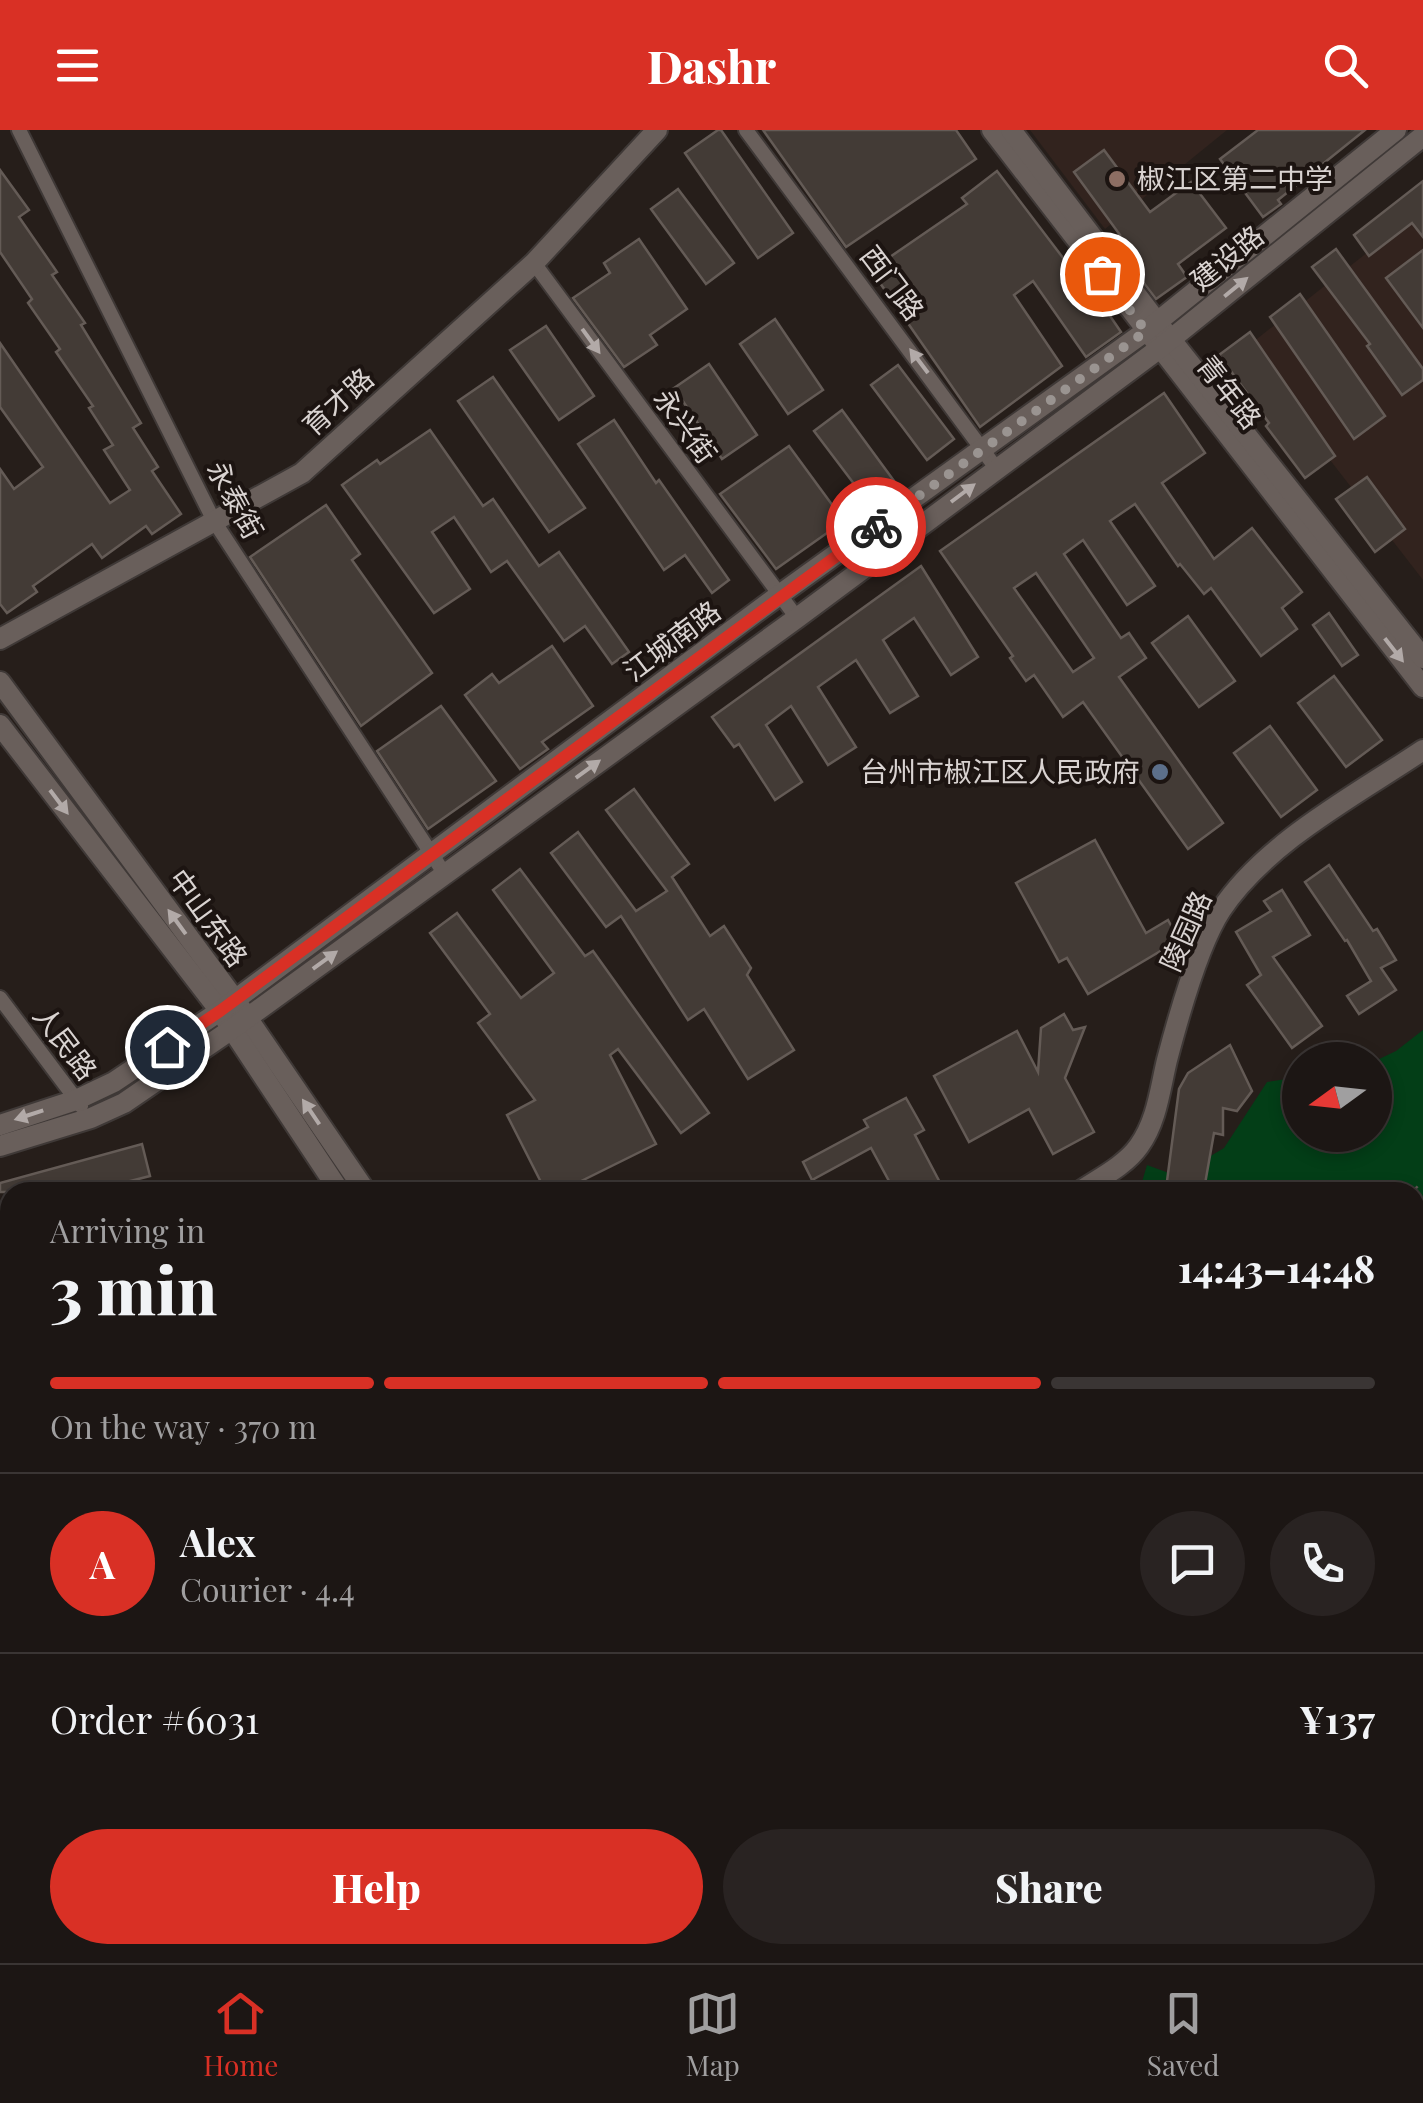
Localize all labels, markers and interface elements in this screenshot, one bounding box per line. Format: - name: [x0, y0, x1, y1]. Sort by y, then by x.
- text: Dashr: [647, 35, 776, 95]
- icon: menu: [50, 38, 105, 93]
- icon: search: [1318, 38, 1373, 93]
- place label: 椒江区第二中学: [1137, 159, 1333, 196]
- marker: 椒江区第二中学: [1106, 168, 1128, 190]
- street label: 建设路: [1182, 216, 1270, 298]
- pin: [1060, 232, 1145, 317]
- street label: 西门路: [853, 237, 933, 327]
- icon: bag: [1075, 247, 1130, 302]
- one-way arrow: [1223, 277, 1248, 298]
- one-way arrow: [581, 328, 601, 355]
- street label: 青年路: [1190, 347, 1271, 436]
- one-way arrow: [909, 348, 929, 374]
- street label: 育才路: [293, 359, 381, 443]
- street label: 永兴街: [647, 380, 726, 470]
- street label: 永泰街: [200, 454, 273, 545]
- courier: [826, 477, 926, 577]
- one-way arrow: [950, 484, 976, 504]
- icon: bike: [849, 500, 904, 555]
- street label: 江城南路: [615, 591, 727, 688]
- one-way arrow: [1383, 637, 1404, 663]
- place label: 台州市椒江区人民政府: [860, 752, 1140, 789]
- one-way arrow: [575, 760, 601, 779]
- marker: 台州市椒江区人民政府: [1149, 761, 1171, 783]
- one-way arrow: [49, 789, 69, 815]
- street label: 中山东路: [161, 861, 257, 973]
- street label: 陵园路: [1151, 884, 1219, 976]
- one-way arrow: [167, 909, 187, 935]
- one-way arrow: [312, 951, 339, 971]
- street label: 人民路: [26, 997, 106, 1087]
- pin: [125, 1005, 210, 1090]
- icon: home: [140, 1020, 195, 1075]
- north arrow: [1282, 1042, 1392, 1152]
- map controls: [1282, 1042, 1392, 1152]
- one-way arrow: [302, 1098, 321, 1125]
- one-way arrow: [13, 1109, 43, 1124]
- text: Arriving in: [50, 1208, 205, 1251]
- text: 14:43–14:48: [1178, 1242, 1375, 1293]
- text: 3 min: [50, 1245, 217, 1331]
- text: On the way · 370 m: [50, 1404, 317, 1447]
- button: chat: [1140, 1511, 1245, 1616]
- button: phone: [1270, 1511, 1375, 1616]
- text: Alex: [180, 1516, 256, 1567]
- text: A: [90, 1538, 115, 1589]
- text: Courier · 4.4: [180, 1567, 355, 1610]
- text: Order #6031: [50, 1693, 259, 1744]
- text: ¥137: [1299, 1693, 1375, 1744]
- button: Help: [50, 1829, 703, 1944]
- button: Share: [723, 1829, 1375, 1944]
- tab: Home: [203, 1986, 278, 2083]
- tab: Map: [685, 1986, 740, 2083]
- tab: Saved: [1147, 1986, 1220, 2083]

